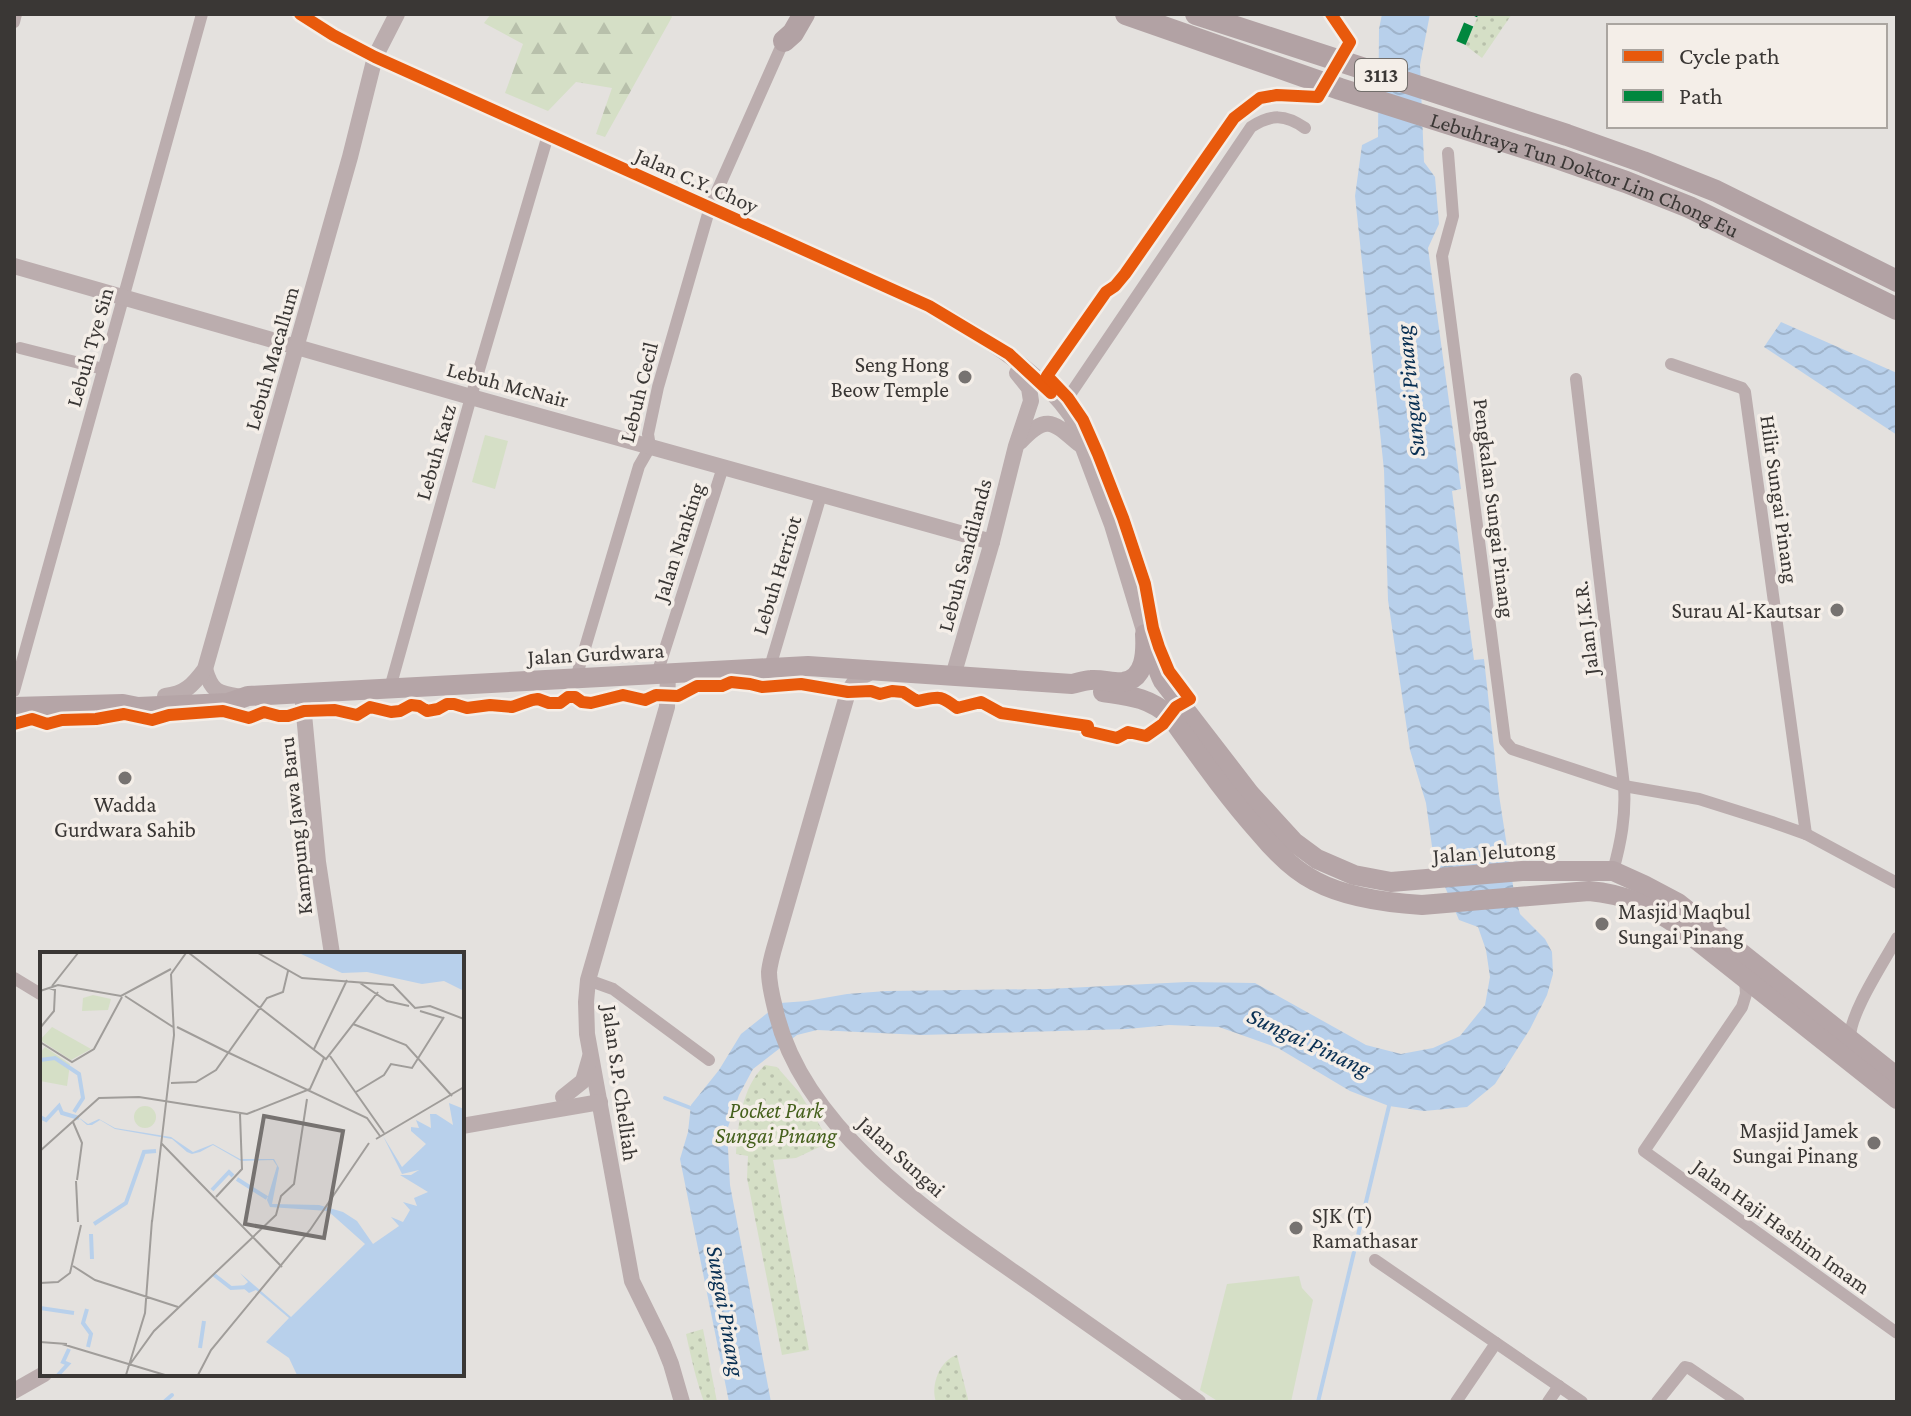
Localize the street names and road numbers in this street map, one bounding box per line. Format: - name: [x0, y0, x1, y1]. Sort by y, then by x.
- road number: 3113: [1355, 59, 1407, 91]
- street label: Lebuhraya Tun Doktor Lim Chong Eu: [1427, 107, 1743, 243]
- street label: Jalan C.Y. Choy: [630, 141, 763, 219]
- street label: Lebuh Macallum: [239, 283, 304, 433]
- street label: Lebuh Tye Sin: [61, 284, 118, 410]
- street label: Lebuh Cecil: [614, 339, 663, 445]
- street label: Lebuh McNair: [444, 356, 572, 413]
- street label: Pengkalan Sungai Pinang: [1469, 397, 1520, 620]
- street label: Lebuh Katz: [410, 401, 461, 503]
- street label: Hilir Sungai Pinang: [1755, 414, 1804, 585]
- street label: Lebuh Sandilands: [932, 476, 997, 634]
- street label: Jalan Nanking: [647, 479, 710, 607]
- street label: Lebuh Herriot: [747, 512, 807, 638]
- street label: Jalan J.K.R.: [1567, 579, 1604, 679]
- street label: Jalan Gurdwara: [525, 637, 665, 670]
- street label: Kampung Jawa Baru: [274, 735, 317, 916]
- street label: Jalan Jelutong: [1430, 835, 1556, 868]
- street label: Jalan S.P. Chelliah: [597, 1002, 644, 1163]
- street label: Jalan Sungai: [851, 1109, 951, 1202]
- street label: Jalan Haji Hashim Imam: [1686, 1152, 1876, 1299]

